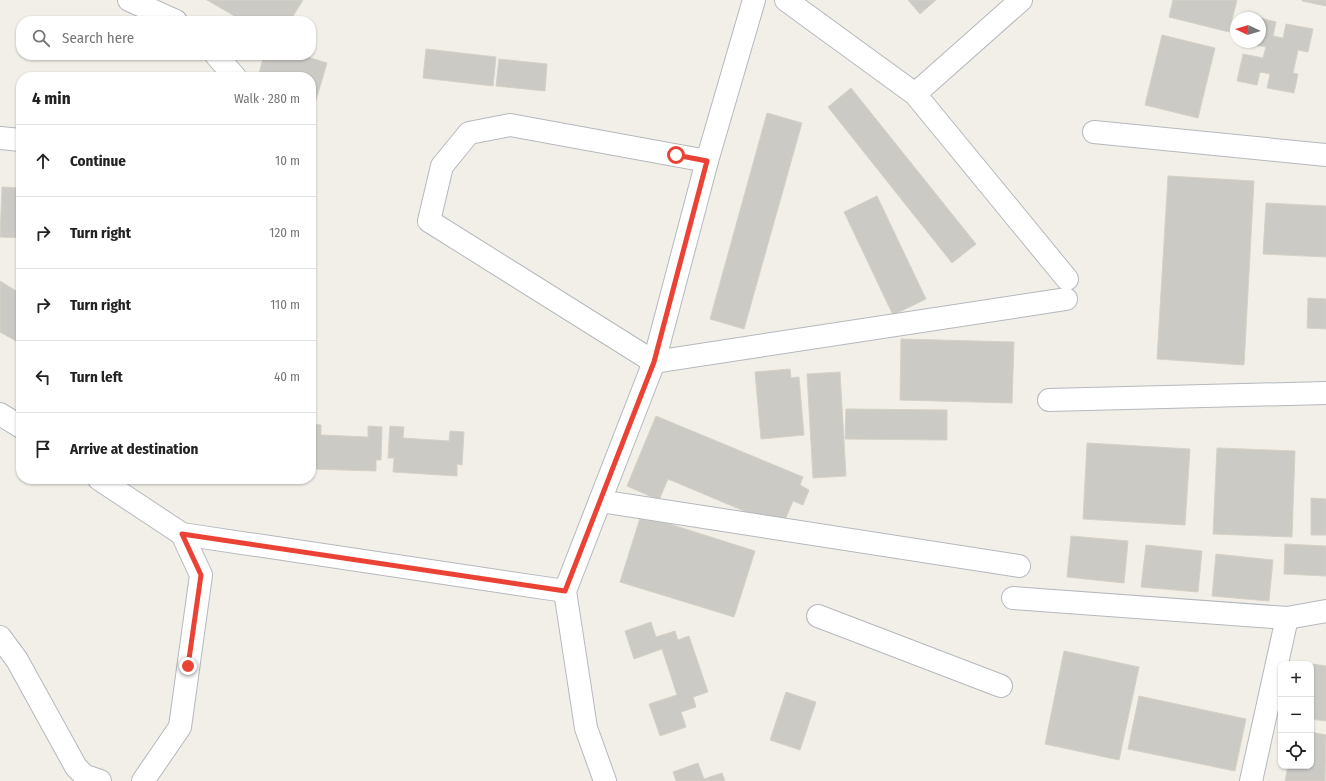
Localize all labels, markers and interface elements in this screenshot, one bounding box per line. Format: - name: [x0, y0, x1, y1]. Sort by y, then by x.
- north arrow: [1230, 12, 1266, 48]
- search box: [16, 16, 316, 60]
- icon: search: [30, 27, 52, 49]
- text: Search here: [62, 29, 134, 47]
- text: 4 min: [32, 88, 71, 109]
- text: Walk · 280 m: [234, 91, 300, 106]
- route start: [667, 146, 685, 164]
- icon: ahead: [32, 150, 54, 172]
- text: Continue: [70, 152, 126, 170]
- text: 10 m: [275, 153, 300, 168]
- icon: right: [32, 222, 54, 244]
- text: Turn right: [70, 224, 131, 242]
- text: 120 m: [269, 225, 300, 240]
- icon: right: [32, 294, 54, 316]
- text: Turn right: [70, 296, 131, 314]
- text: 110 m: [270, 297, 300, 312]
- icon: left: [32, 366, 54, 388]
- text: Turn left: [70, 368, 123, 386]
- text: 40 m: [274, 369, 300, 384]
- icon: arrive: [32, 438, 54, 460]
- text: Arrive at destination: [70, 440, 198, 458]
- route end: [179, 657, 197, 675]
- map controls: [1278, 661, 1314, 769]
- button: +: [1278, 661, 1314, 697]
- button: −: [1278, 697, 1314, 733]
- button: locate: [1278, 733, 1314, 769]

